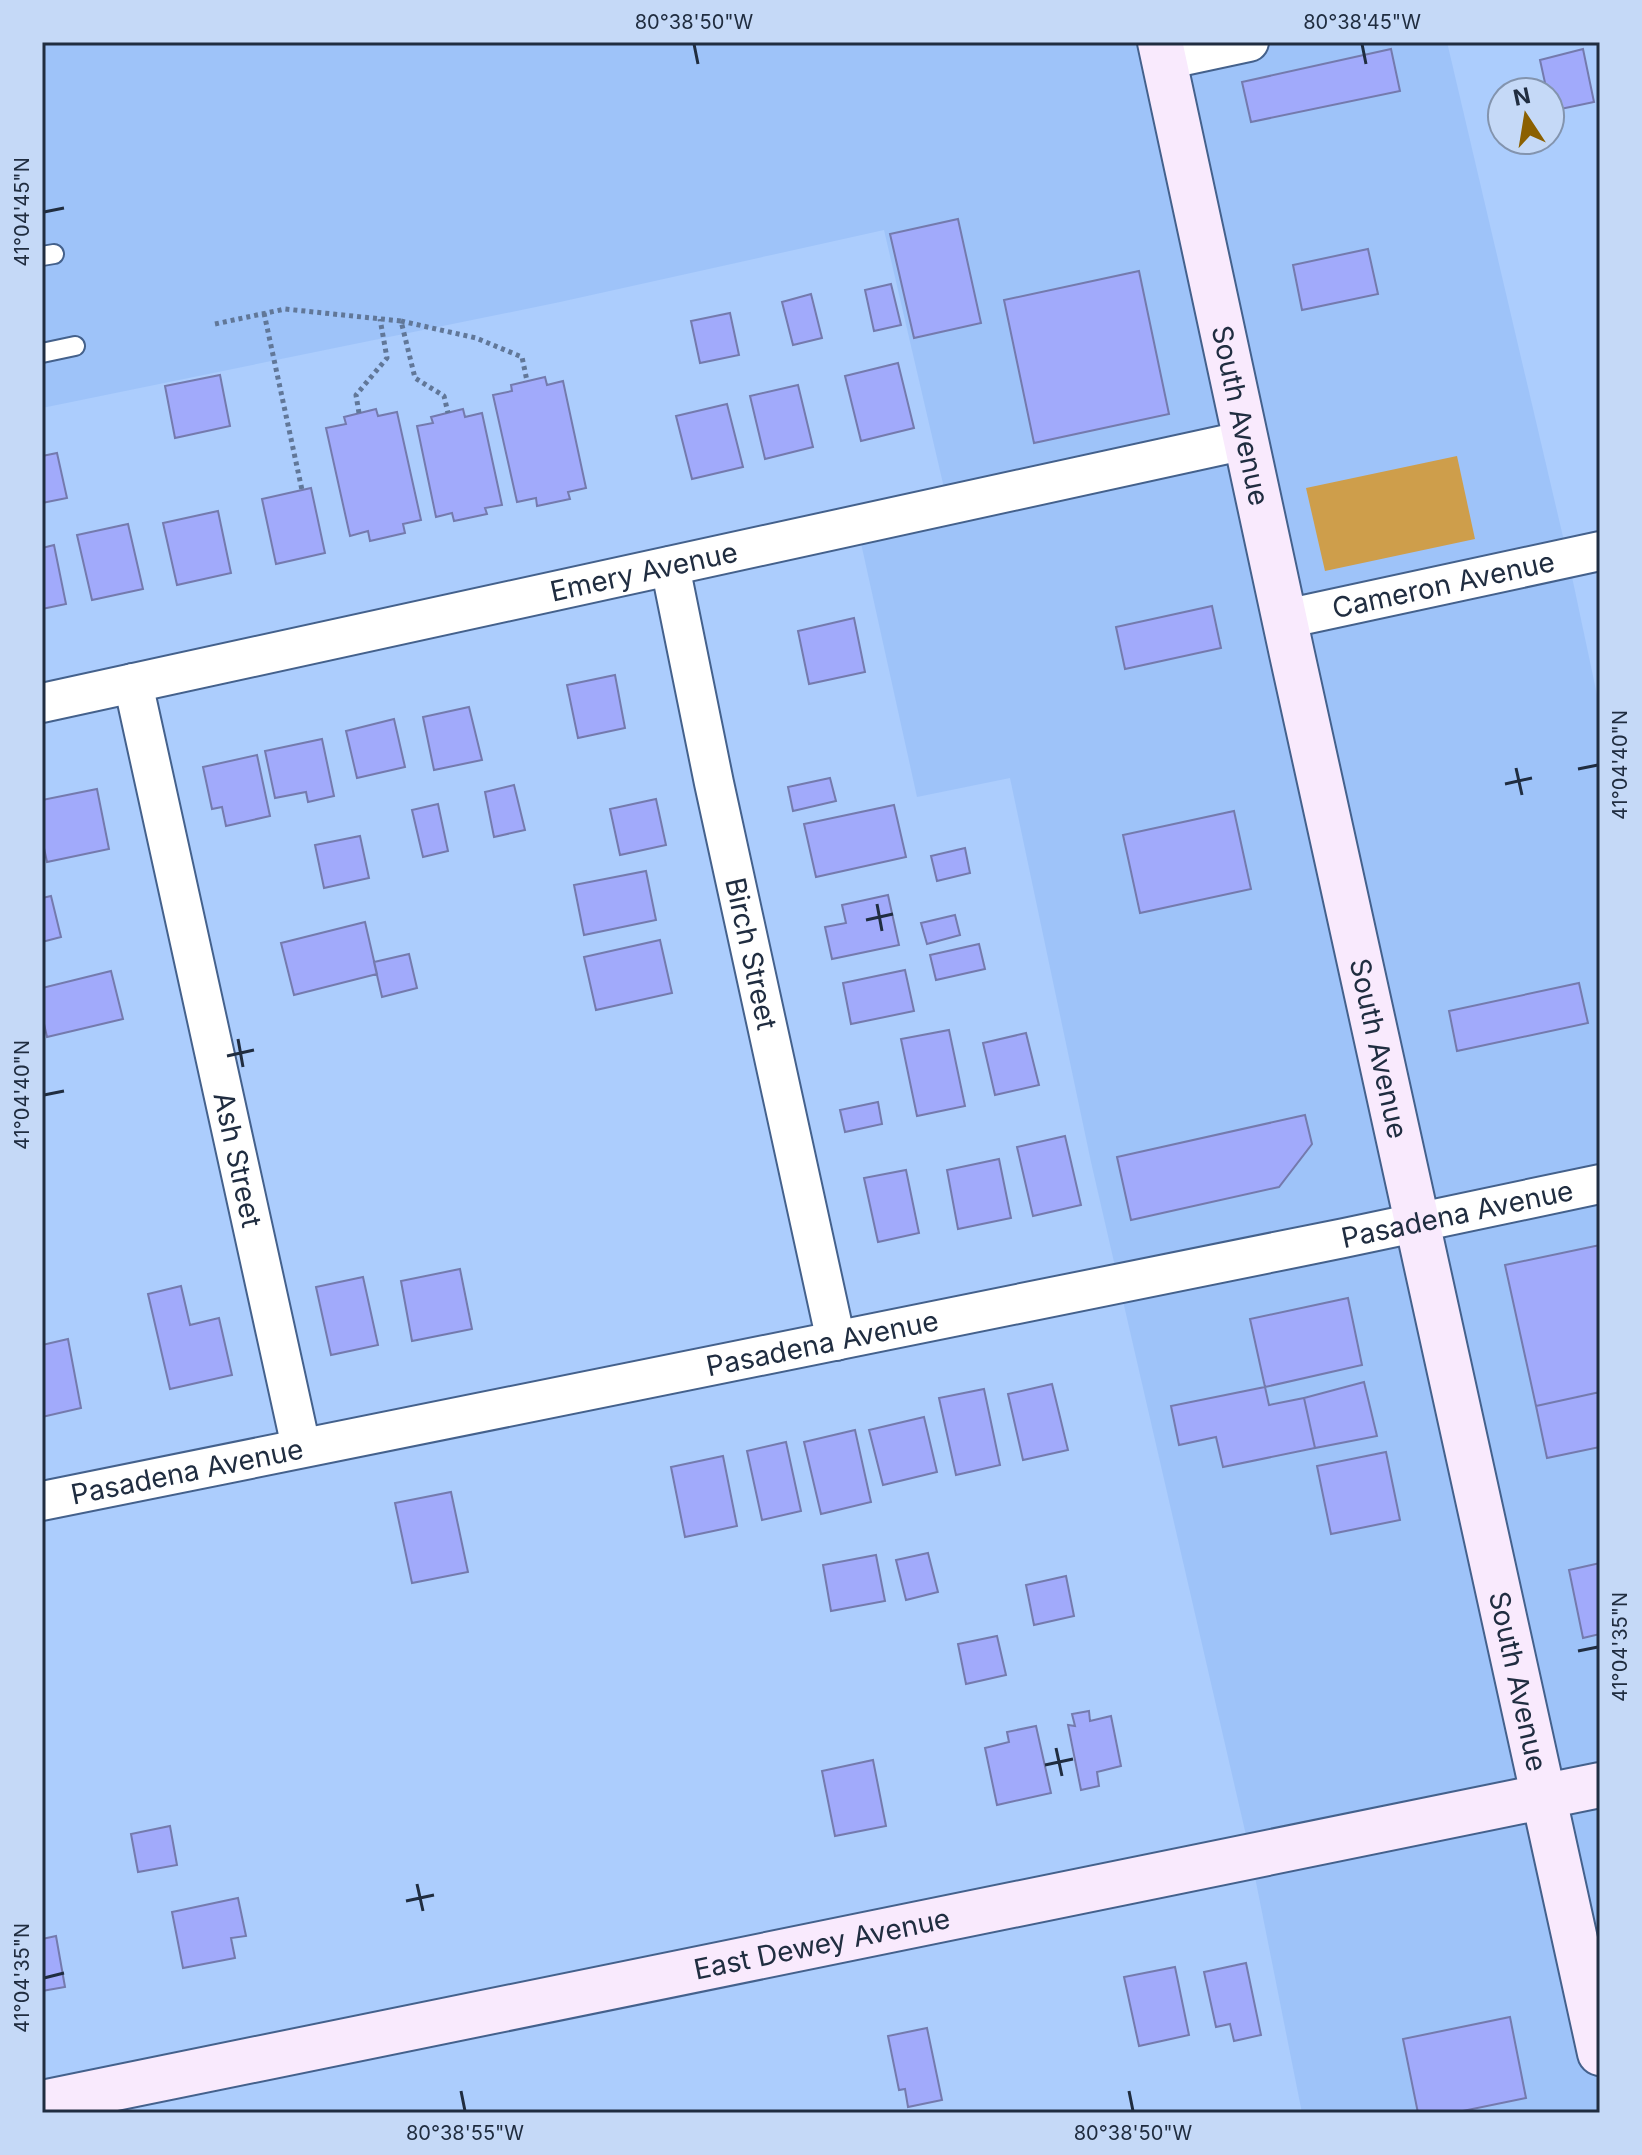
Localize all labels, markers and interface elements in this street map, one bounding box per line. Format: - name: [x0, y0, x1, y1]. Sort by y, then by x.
- text: 80°38'50"W: [635, 10, 754, 34]
- text: 80°38'45"W: [1303, 10, 1421, 34]
- north arrow: [1486, 76, 1566, 156]
- text: N: [1511, 82, 1533, 111]
- text: 41°04'45"N: [10, 157, 34, 267]
- street label: South Avenue: [1205, 322, 1276, 509]
- street label: Emery Avenue: [547, 535, 741, 608]
- street label: Cameron Avenue: [1329, 544, 1558, 625]
- text: 41°04'40"N: [1608, 710, 1632, 820]
- street label: Birch Street: [718, 874, 784, 1033]
- street label: South Avenue: [1343, 955, 1415, 1142]
- text: 41°04'40"N: [10, 1040, 34, 1150]
- street label: Ash Street: [206, 1089, 269, 1230]
- street label: Pasadena Avenue: [1338, 1173, 1576, 1255]
- street label: Pasadena Avenue: [703, 1303, 941, 1383]
- street label: Pasadena Avenue: [68, 1432, 306, 1512]
- street label: South Avenue: [1482, 1588, 1554, 1774]
- text: 41°04'35"N: [1608, 1592, 1632, 1702]
- street label: East Dewey Avenue: [691, 1901, 953, 1987]
- text: 41°04'35"N: [10, 1923, 34, 2033]
- text: 80°38'55"W: [406, 2121, 524, 2145]
- text: 80°38'50"W: [1074, 2121, 1193, 2145]

